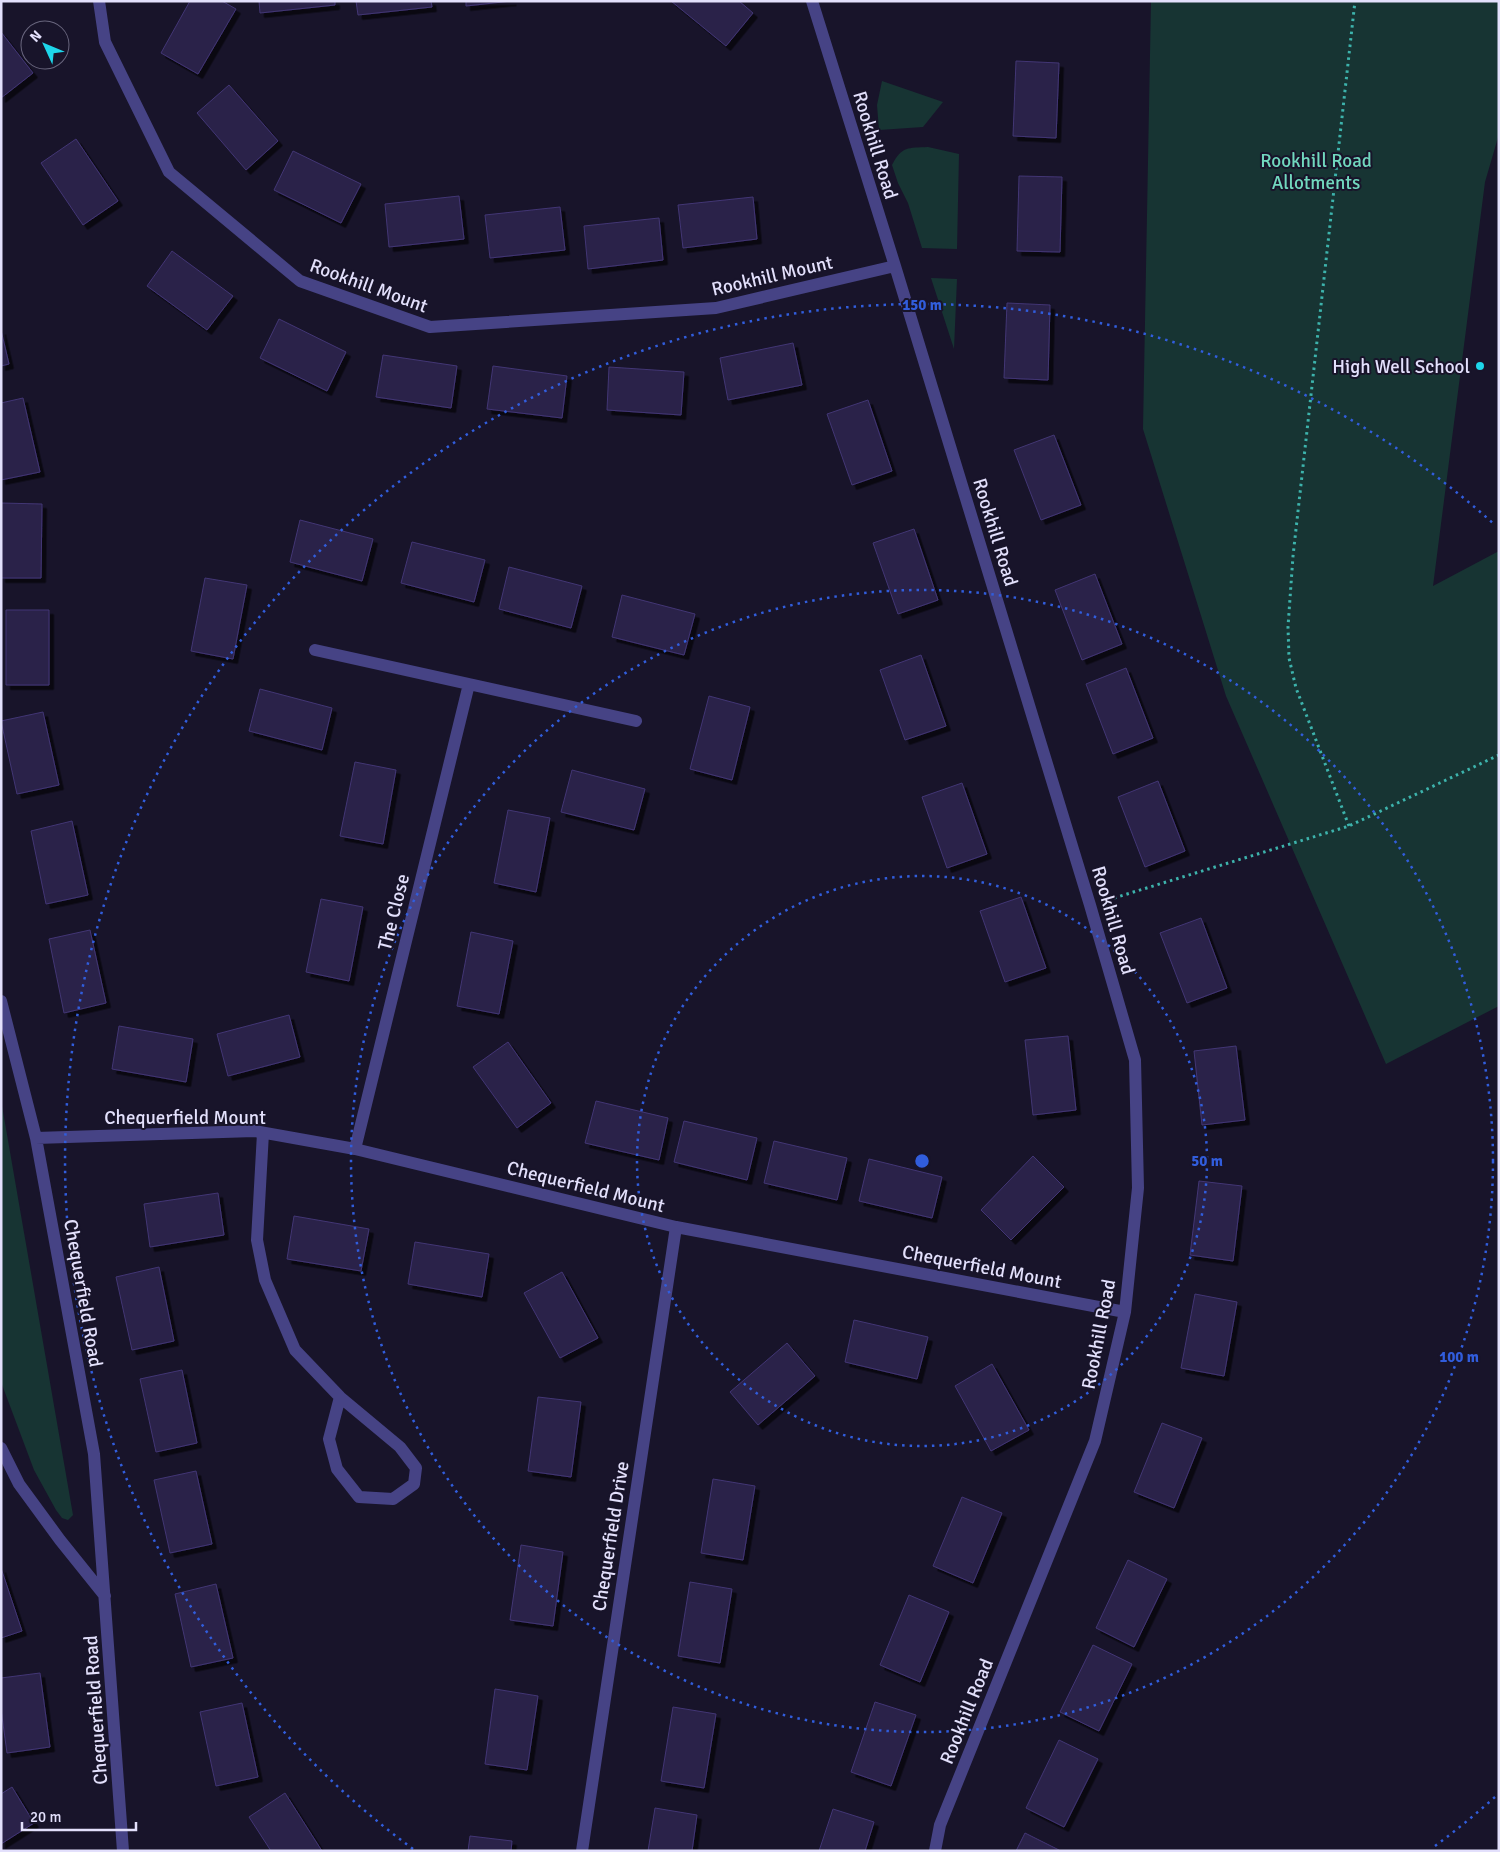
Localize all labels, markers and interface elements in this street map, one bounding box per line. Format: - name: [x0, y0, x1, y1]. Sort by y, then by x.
- north arrow: [20, 20, 70, 70]
- text: N: [27, 27, 46, 46]
- street label: Rookhill Road: [847, 88, 903, 202]
- park label: Rookhill Road Allotments: [1260, 149, 1372, 195]
- street label: Rookhill Mount: [709, 250, 836, 302]
- street label: Rookhill Mount: [306, 254, 431, 318]
- text: 150 m: [902, 296, 942, 314]
- place label: High Well School: [1332, 355, 1470, 379]
- marker: High Well School: [1474, 360, 1486, 372]
- street label: Rookhill Road: [967, 475, 1023, 589]
- street label: Rookhill Road: [1086, 863, 1140, 977]
- street label: The Close: [373, 872, 415, 953]
- street label: Chequerfield Mount: [104, 1106, 266, 1130]
- centre of rings: [913, 1152, 931, 1170]
- text: 50 m: [1191, 1152, 1223, 1170]
- street label: Chequerfield Mount: [504, 1156, 667, 1218]
- street label: Chequerfield Road: [58, 1217, 108, 1369]
- street label: Chequerfield Mount: [900, 1240, 1064, 1294]
- street label: Rookhill Road: [1077, 1277, 1121, 1391]
- text: 100 m: [1439, 1348, 1479, 1366]
- street label: Chequerfield Drive: [587, 1459, 635, 1613]
- street label: Chequerfield Road: [79, 1634, 113, 1785]
- street label: Rookhill Road: [935, 1655, 999, 1768]
- scale bar: [22, 1800, 136, 1832]
- text: 20 m: [30, 1808, 61, 1826]

